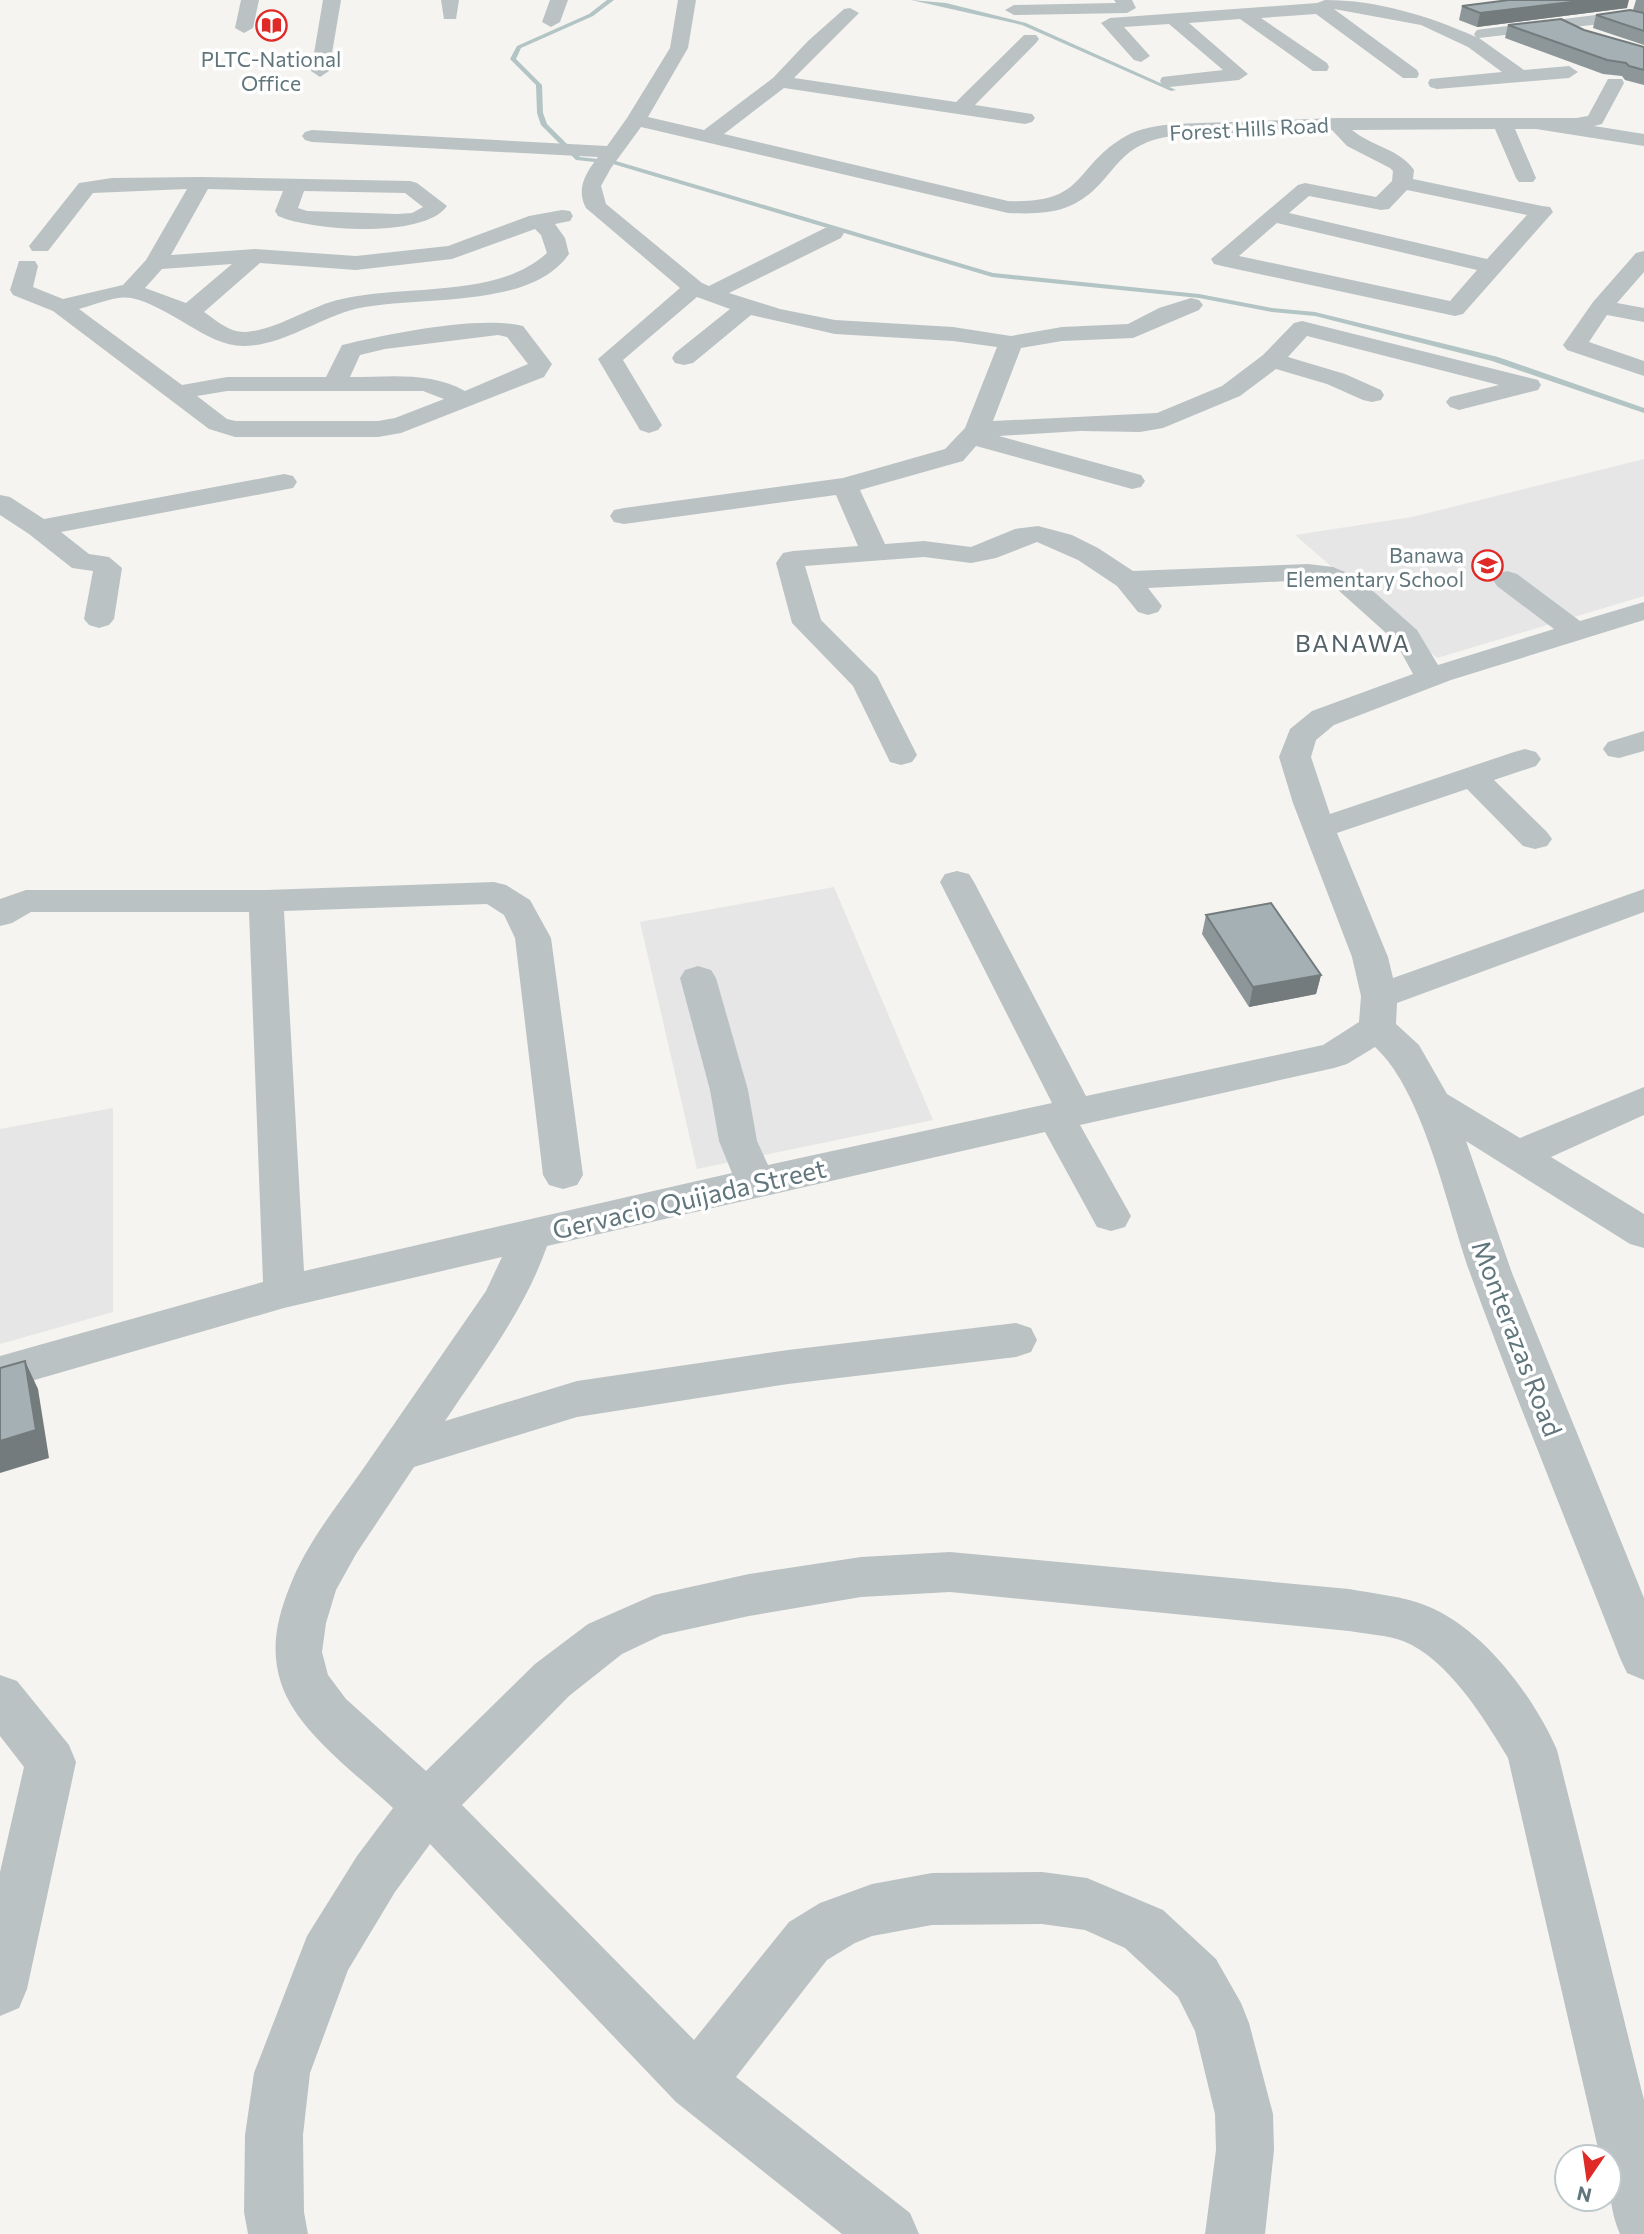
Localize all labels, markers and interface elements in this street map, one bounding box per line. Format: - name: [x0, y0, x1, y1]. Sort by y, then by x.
- library icon: PLTC-National Office: [254, 9, 288, 43]
- place label: PLTC-National Office: [201, 46, 341, 95]
- street label: Forest Hills Road: [1169, 111, 1329, 145]
- place label: Banawa Elementary School: [1286, 542, 1464, 591]
- school or university icon: Banawa Elementary School: [1470, 549, 1504, 583]
- district label: BANAWA: [1295, 628, 1411, 657]
- street label: Gervacio Quijada Street: [549, 1151, 829, 1245]
- street label: Monterazas Road: [1466, 1236, 1570, 1440]
- north arrow: [1553, 2143, 1623, 2213]
- text: N: [1575, 2182, 1594, 2208]

